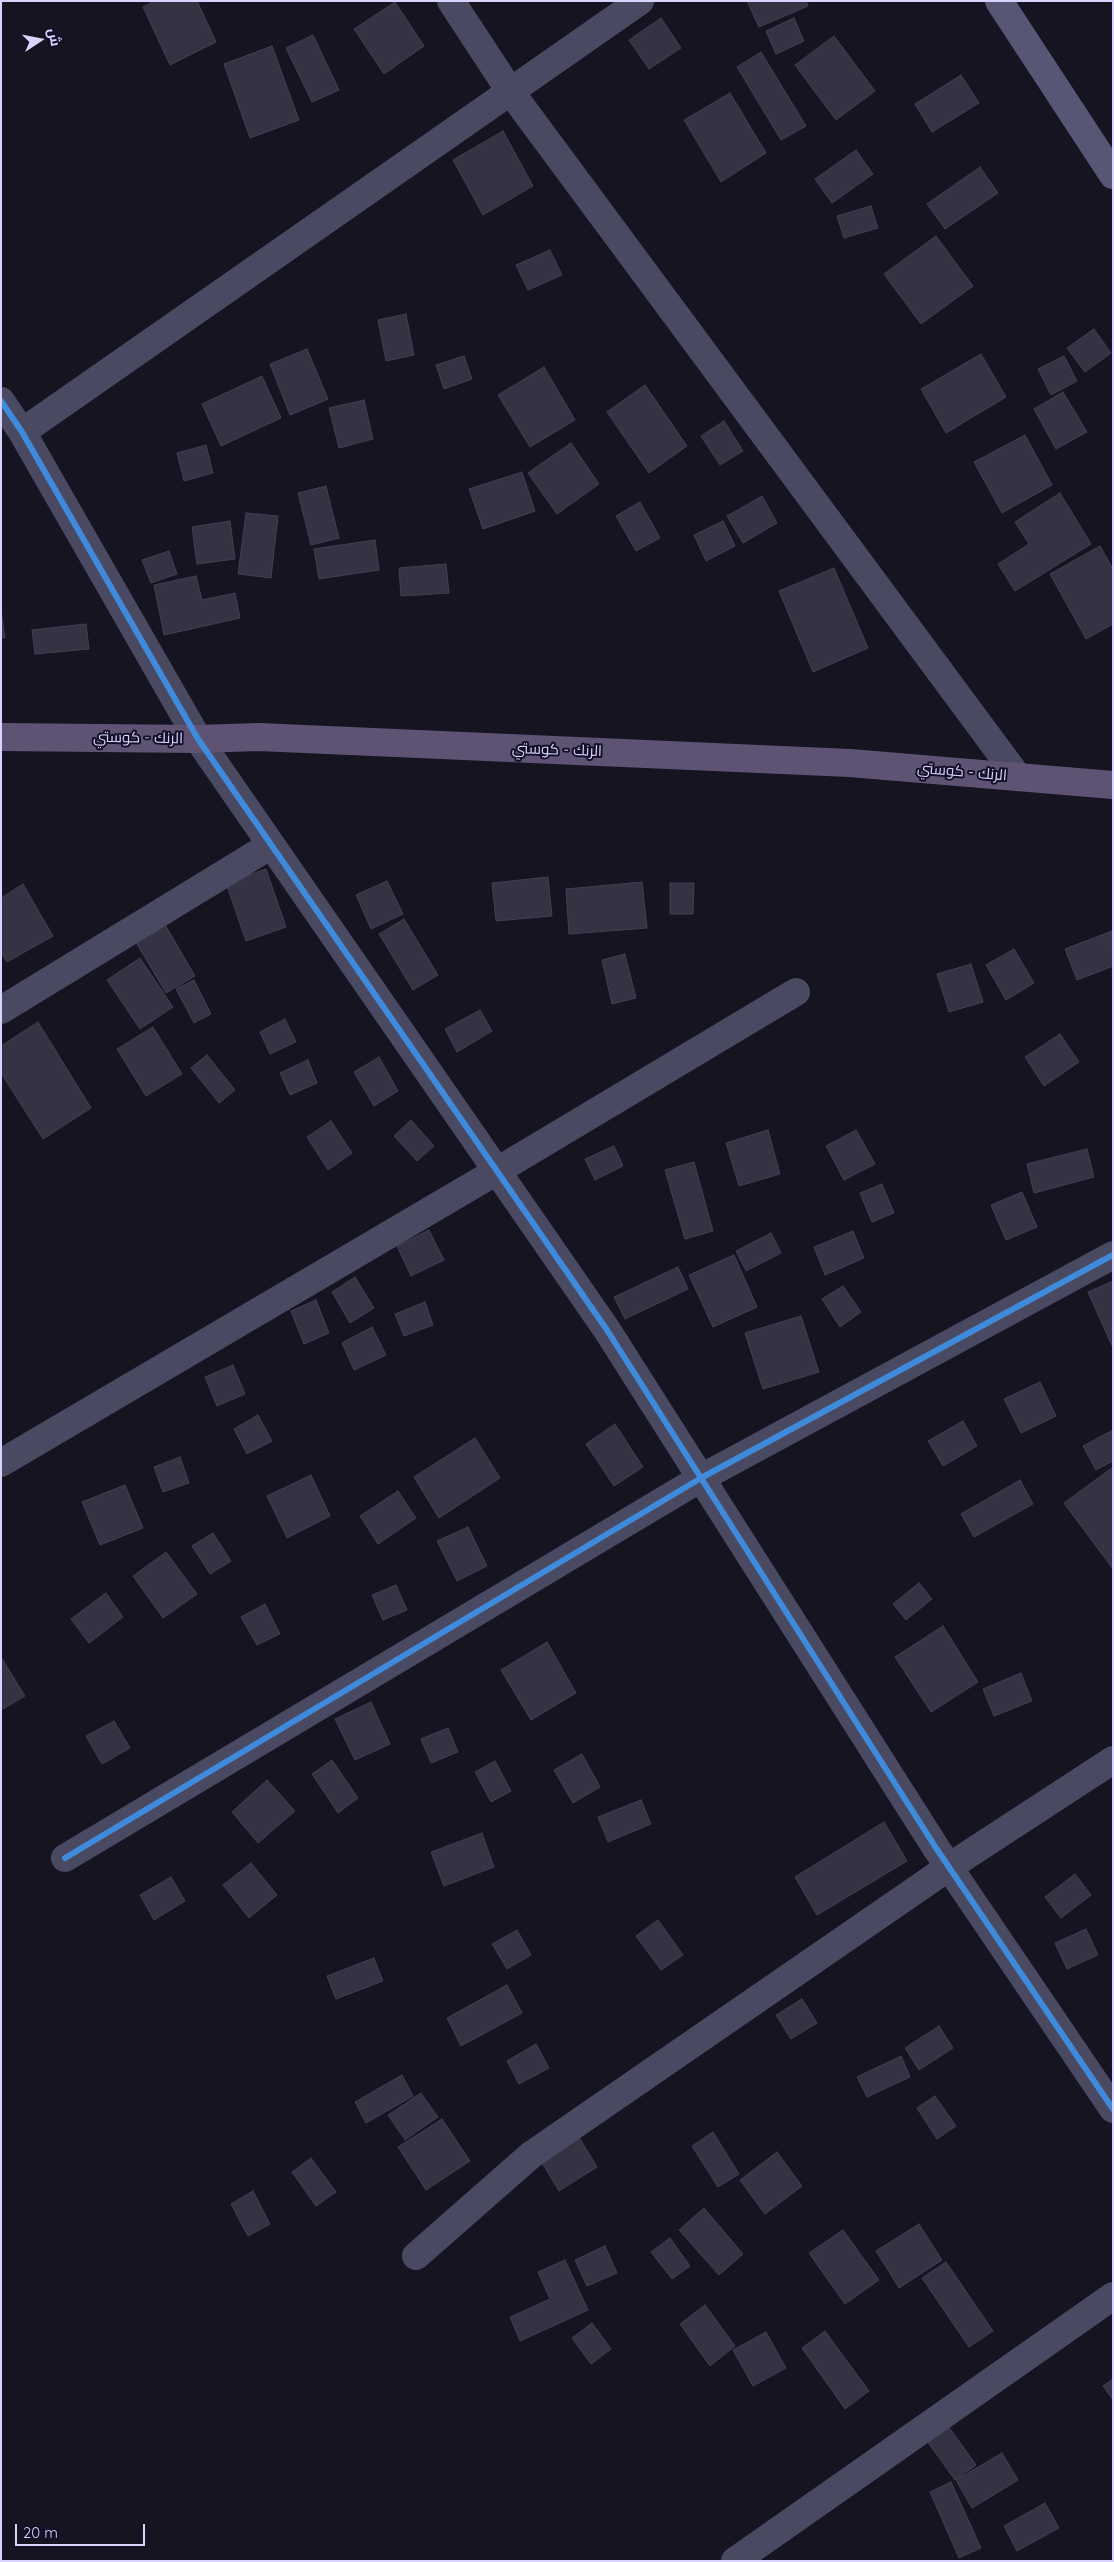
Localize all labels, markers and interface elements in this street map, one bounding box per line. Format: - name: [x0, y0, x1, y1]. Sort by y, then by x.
- north arrow: [15, 15, 65, 65]
- text: ش: [44, 27, 65, 48]
- street label: الرنك - كوستي: [93, 728, 183, 748]
- street label: الرنك - كوستي: [512, 739, 602, 761]
- street label: الرنك - كوستي: [916, 759, 1008, 785]
- scale bar: [18, 2514, 148, 2546]
- text: 20 m: [23, 2523, 58, 2542]

